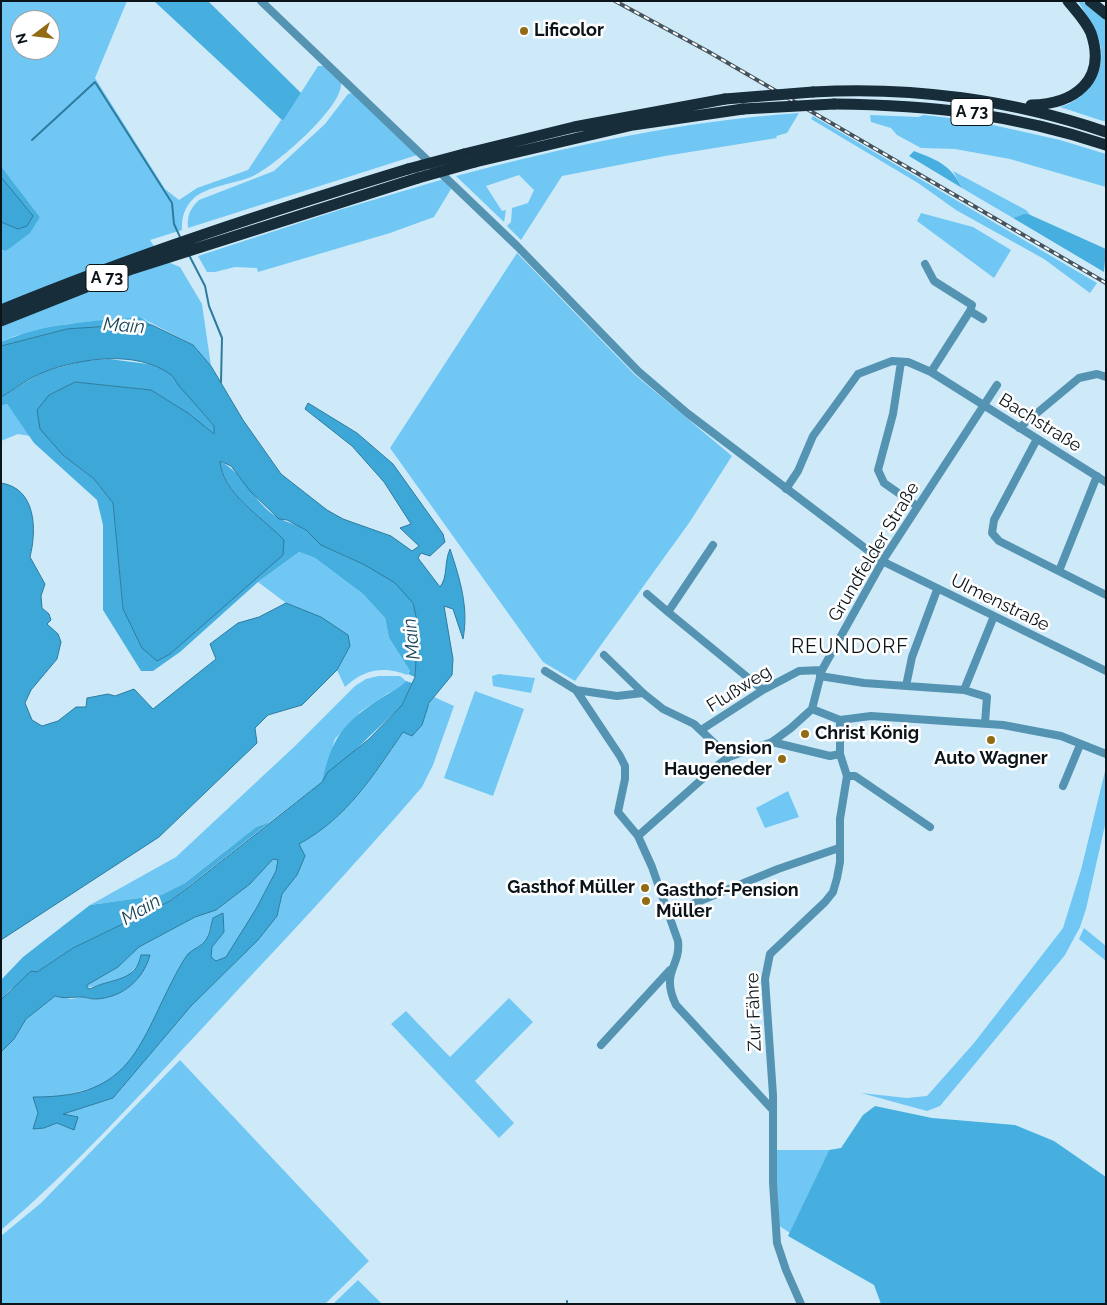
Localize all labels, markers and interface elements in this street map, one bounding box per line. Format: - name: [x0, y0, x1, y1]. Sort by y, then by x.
- north arrow: [10, 10, 60, 60]
- place label: Lificolor: [534, 20, 604, 42]
- marker: Lificolor: [518, 25, 530, 37]
- text: N: [12, 31, 31, 46]
- road number: A 73: [951, 98, 993, 125]
- road number: A 73: [86, 264, 128, 292]
- water label: Main: [102, 313, 146, 339]
- street label: Bachstraße: [995, 389, 1085, 457]
- street label: Grundfelder Straße: [824, 478, 924, 626]
- street label: Ulmenstraße: [947, 570, 1053, 636]
- water label: Main: [398, 617, 426, 661]
- district label: REUNDORF: [790, 635, 910, 659]
- street label: Flußweg: [703, 661, 775, 717]
- place label: Christ König: [815, 723, 919, 745]
- marker: Christ König: [799, 728, 811, 740]
- marker: Auto Wagner: [985, 734, 997, 746]
- place label: Pension Haugeneder: [664, 738, 772, 781]
- place label: Auto Wagner: [934, 748, 1048, 770]
- marker: Pension Haugeneder: [776, 753, 788, 765]
- place label: Gasthof Müller: [507, 877, 635, 899]
- place label: Gasthof-Pension Müller: [656, 880, 799, 922]
- marker: Gasthof Müller: [639, 882, 651, 894]
- water label: Main: [117, 890, 165, 930]
- marker: Gasthof-Pension Müller: [640, 895, 652, 907]
- street label: Zur Fähre: [742, 972, 766, 1052]

